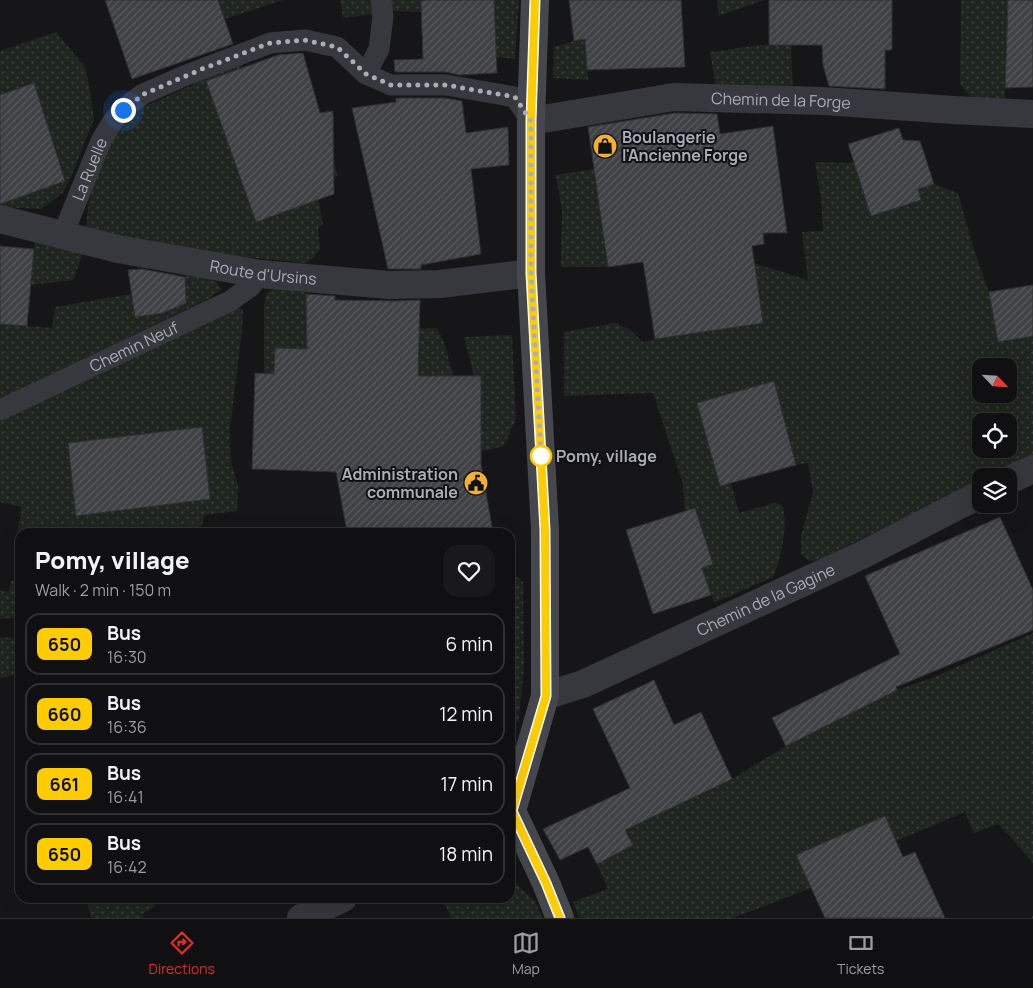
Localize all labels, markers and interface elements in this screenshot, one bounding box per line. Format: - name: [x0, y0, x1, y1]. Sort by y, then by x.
- street label: Chemin de la Forge: [711, 87, 851, 114]
- your location: [111, 98, 136, 123]
- place label: Boulangerie l'Ancienne Forge: [622, 126, 748, 166]
- shop icon: Boulangerie l'Ancienne Forge: [592, 133, 618, 159]
- street label: La Ruelle: [67, 134, 112, 204]
- street label: Route d'Ursins: [208, 254, 317, 290]
- street label: Chemin Neuf: [86, 316, 182, 377]
- north arrow: [972, 358, 1018, 402]
- map controls: [972, 358, 1017, 513]
- button: locate: [972, 413, 1017, 458]
- marker: Pomy, village: [530, 445, 552, 467]
- place label: Pomy, village: [556, 445, 657, 467]
- place label: Administration communale: [342, 463, 458, 503]
- button: layers: [972, 468, 1017, 513]
- public building icon: Administration communale: [463, 470, 489, 496]
- text: Pomy, village: [35, 543, 190, 576]
- button: heart: [443, 545, 495, 597]
- street label: Chemin de la Gagine: [693, 558, 838, 641]
- text: Walk · 2 min · 150 m: [35, 579, 171, 601]
- text: Bus: [107, 620, 141, 646]
- text: 6 min: [446, 631, 493, 657]
- text: 650: [48, 632, 81, 656]
- text: 16:30: [107, 646, 147, 668]
- text: Bus: [107, 690, 141, 716]
- text: 12 min: [439, 701, 493, 727]
- text: 660: [47, 702, 82, 726]
- text: 16:36: [107, 716, 147, 738]
- text: Bus: [107, 760, 141, 786]
- text: 17 min: [440, 771, 493, 797]
- text: 661: [50, 772, 80, 796]
- text: 16:41: [107, 786, 144, 808]
- text: Bus: [107, 830, 141, 856]
- text: 18 min: [439, 841, 493, 867]
- text: 650: [48, 842, 81, 866]
- text: 16:42: [107, 856, 147, 878]
- tab: Directions: [149, 929, 215, 978]
- tab: Map: [512, 929, 540, 978]
- tab: Tickets: [837, 929, 884, 978]

